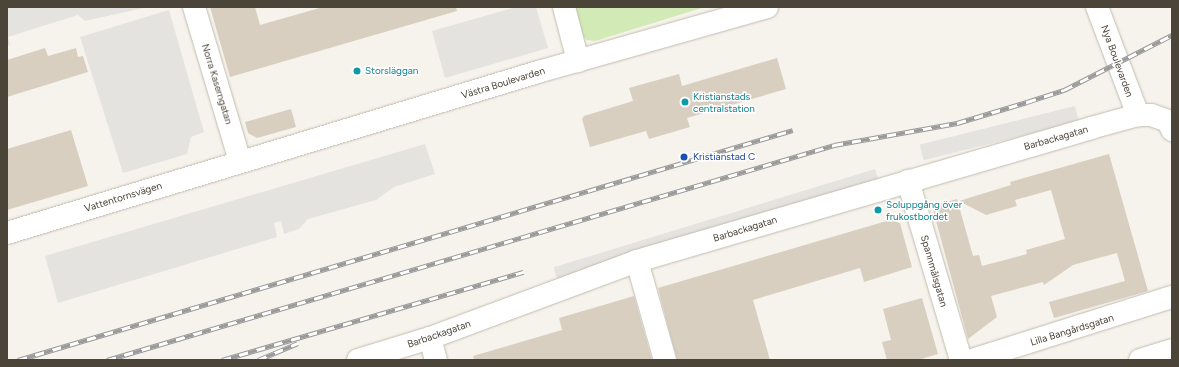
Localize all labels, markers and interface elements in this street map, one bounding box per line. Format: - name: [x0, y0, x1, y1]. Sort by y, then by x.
- street label: Nya Boulevarden: [1098, 23, 1136, 99]
- street label: Norra Kaserngatan: [199, 42, 235, 126]
- place label: Storsläggan: [365, 65, 418, 77]
- street label: Västra Boulevarden: [460, 65, 546, 101]
- marker: Storsläggan: [352, 66, 362, 76]
- place label: Kristianstads centralstation: [693, 90, 755, 114]
- marker: Kristianstads centralstation: [680, 97, 690, 107]
- street label: Barbackagatan: [1023, 123, 1089, 153]
- marker: Kristianstad C: [678, 151, 690, 163]
- place label: Kristianstad C: [693, 151, 755, 163]
- street label: Vattentornsvägen: [83, 179, 163, 215]
- place label: Soluppgång över frukostbordet: [886, 198, 962, 222]
- marker: Soluppgång över frukostbordet: [873, 205, 883, 215]
- street label: Barbackagatan: [712, 214, 778, 244]
- street label: Spannmålsgatan: [918, 234, 950, 308]
- street label: Lilla Bangårdsgatan: [1029, 312, 1115, 348]
- street label: Barbackagatan: [406, 318, 472, 350]

